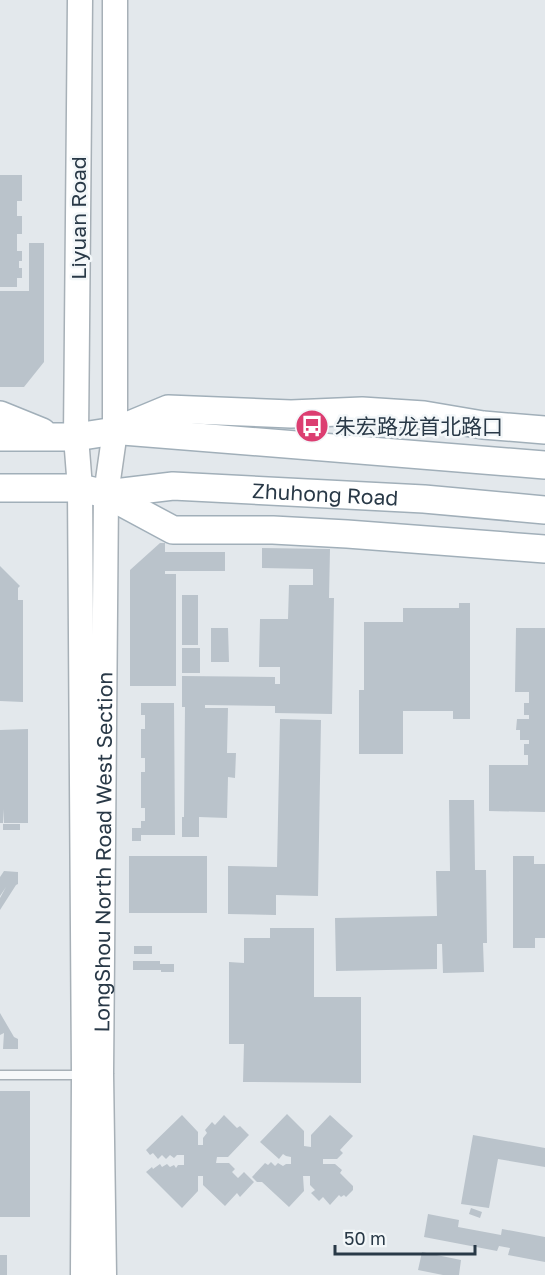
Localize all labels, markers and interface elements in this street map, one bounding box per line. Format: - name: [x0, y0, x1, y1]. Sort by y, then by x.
- street label: Liyuan Road: [65, 156, 91, 280]
- bus stop icon: 朱宏路龙首北路口: [294, 408, 330, 444]
- place label: 朱宏路龙首北路口: [335, 413, 503, 439]
- street label: Zhuhong Road: [252, 477, 399, 511]
- street label: LongShou North Road West Section: [88, 672, 117, 1032]
- scale bar: [335, 1218, 474, 1256]
- text: 50 m: [344, 1227, 386, 1249]

